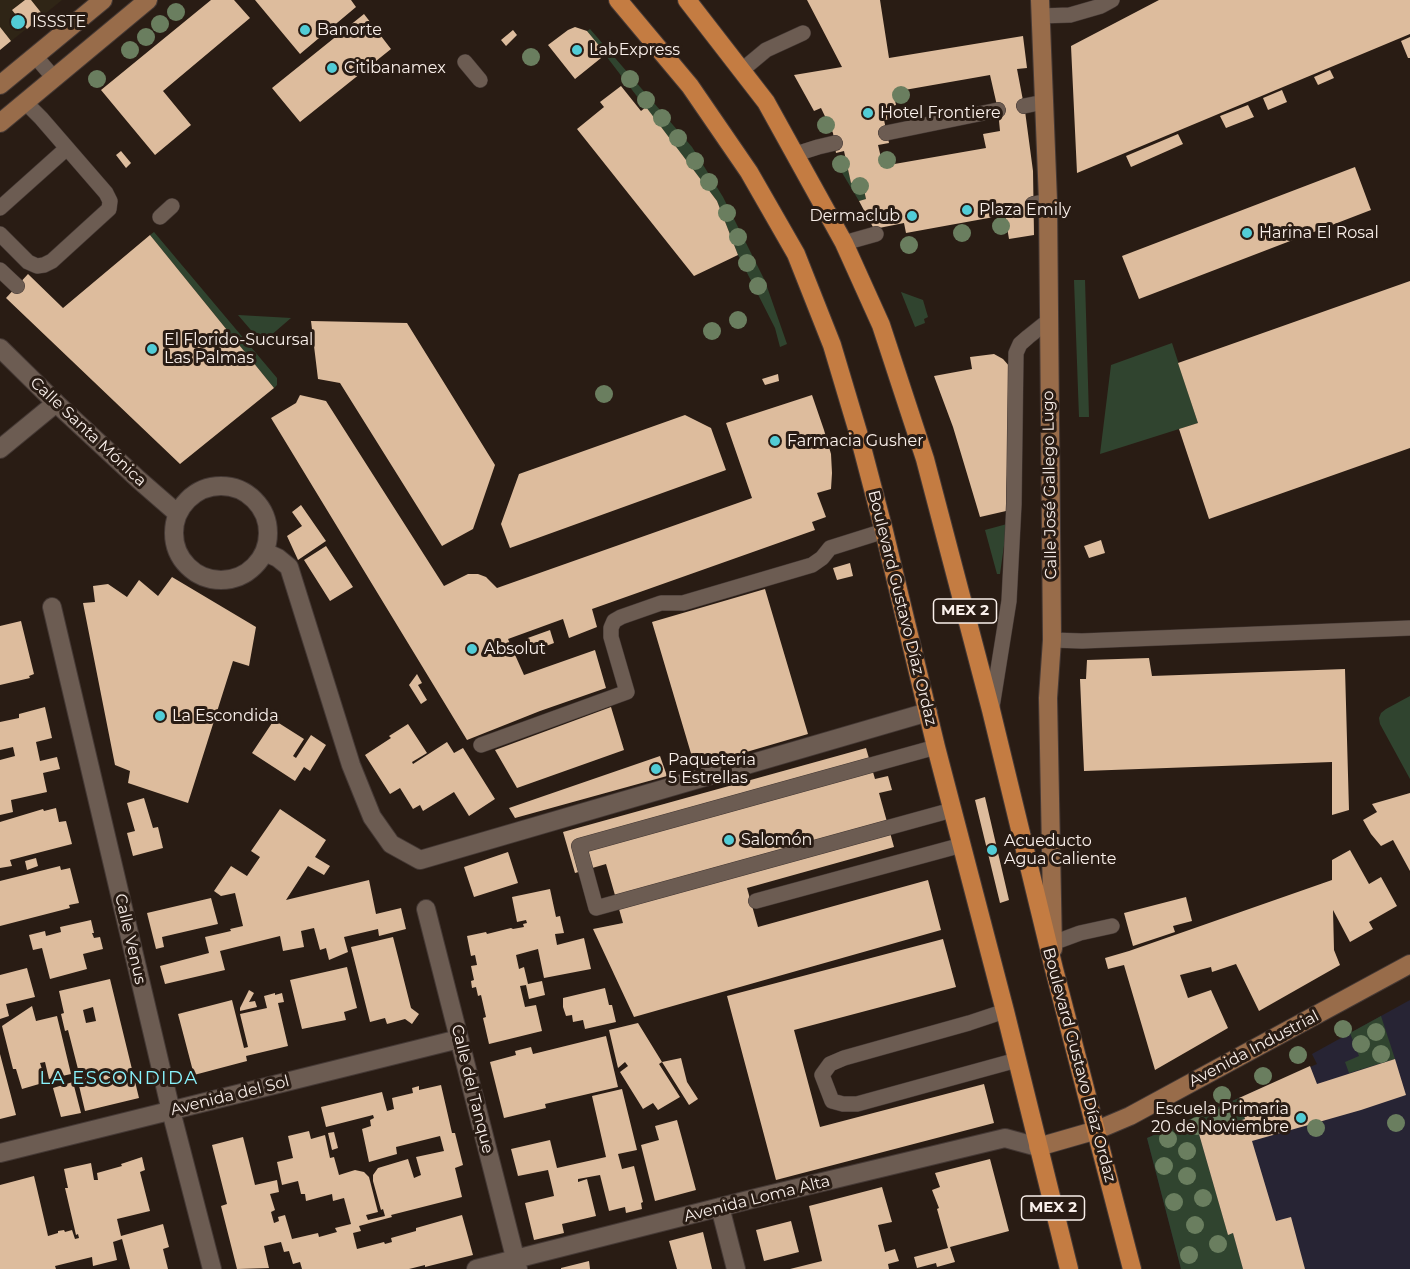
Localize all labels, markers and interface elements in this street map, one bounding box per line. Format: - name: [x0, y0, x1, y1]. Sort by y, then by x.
- place label: ISSSTE: [32, 12, 86, 32]
- marker: ISSSTE: [9, 13, 27, 31]
- place label: Banorte: [317, 20, 382, 40]
- marker: Banorte: [298, 23, 312, 37]
- place label: LabExpress: [589, 40, 680, 60]
- marker: LabExpress: [570, 43, 584, 57]
- place label: Citibanamex: [344, 58, 446, 78]
- marker: Citibanamex: [325, 61, 339, 75]
- place label: Hotel Frontiere: [880, 103, 1001, 123]
- marker: Hotel Frontiere: [861, 106, 875, 120]
- place label: Plaza Emily: [979, 200, 1071, 220]
- marker: Plaza Emily: [960, 203, 974, 217]
- place label: Dermaclub: [810, 206, 900, 226]
- marker: Dermaclub: [905, 209, 919, 223]
- place label: Harina El Rosal: [1259, 223, 1379, 243]
- marker: Harina El Rosal: [1240, 226, 1254, 240]
- place label: El Florido-Sucursal Las Palmas: [164, 330, 313, 368]
- marker: El Florido-Sucursal Las Palmas: [145, 342, 159, 356]
- street label: Calle Santa Mónica: [26, 373, 150, 491]
- street label: Calle José Gallego Lugo: [1039, 390, 1061, 580]
- place label: Farmacia Gusher: [787, 431, 924, 451]
- marker: Farmacia Gusher: [768, 434, 782, 448]
- street label: Boulevard Gustavo Díaz Ordaz: [863, 488, 941, 728]
- road number: MEX 2: [934, 599, 996, 623]
- place label: Absolut: [484, 639, 546, 659]
- marker: Absolut: [465, 642, 479, 656]
- place label: La Escondida: [172, 706, 279, 726]
- marker: La Escondida: [153, 709, 167, 723]
- place label: Paqueteria 5 Estrellas: [668, 750, 756, 788]
- marker: Paqueteria 5 Estrellas: [649, 762, 663, 776]
- place label: Salomón: [741, 830, 812, 850]
- place label: Acueducto Agua Caliente: [1004, 831, 1116, 869]
- marker: Salomón: [722, 833, 736, 847]
- marker: Acueducto Agua Caliente: [985, 843, 999, 857]
- street label: Calle Venus: [110, 892, 150, 986]
- street label: Boulevard Gustavo Díaz Ordaz: [1038, 946, 1120, 1184]
- street label: Avenida Industrial: [1186, 1007, 1322, 1091]
- street label: Calle del Tanque: [447, 1022, 497, 1156]
- district label: LA ESCONDIDA: [39, 1068, 199, 1090]
- street label: Avenida del Sol: [169, 1072, 291, 1120]
- place label: Escuela Primaria 20 de Noviembre: [1151, 1099, 1289, 1137]
- marker: Escuela Primaria 20 de Noviembre: [1294, 1111, 1308, 1125]
- street label: Avenida Loma Alta: [682, 1172, 832, 1226]
- road number: MEX 2: [1022, 1196, 1084, 1220]

